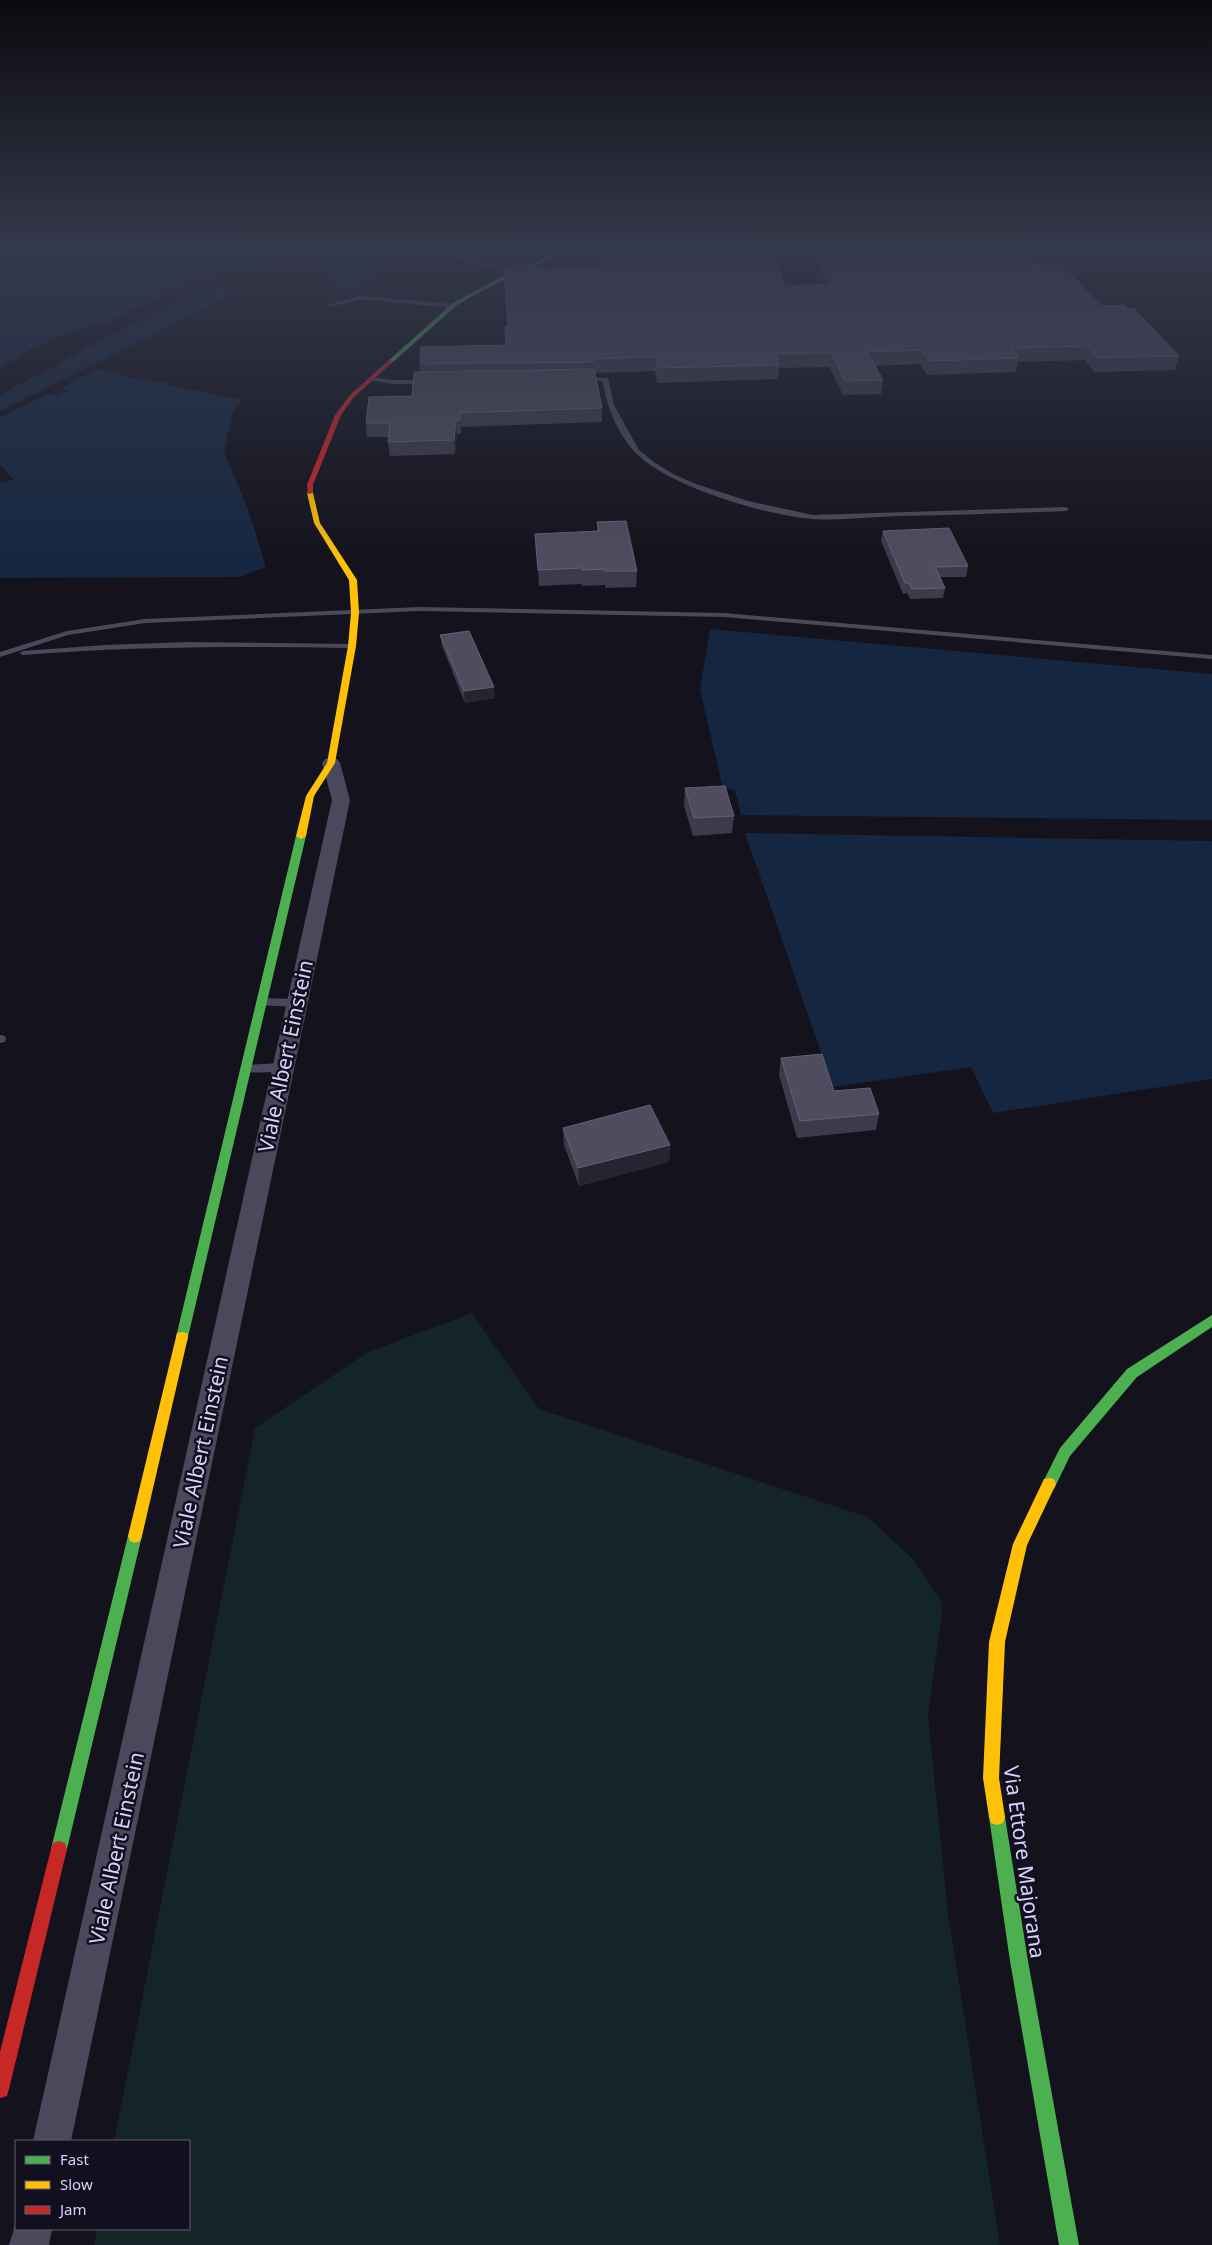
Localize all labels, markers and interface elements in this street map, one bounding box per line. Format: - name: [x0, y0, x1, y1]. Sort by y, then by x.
- street label: Viale Albert Einstein: [251, 957, 319, 1155]
- street label: Viale Albert Einstein: [166, 1353, 234, 1551]
- street label: Viale Albert Einstein: [82, 1749, 150, 1947]
- street label: Via Ettore Majorana: [998, 1764, 1052, 1960]
- legend: [15, 2140, 190, 2230]
- text: Fast: [60, 2149, 89, 2169]
- text: Slow: [60, 2174, 93, 2194]
- text: Jam: [58, 2199, 87, 2219]

